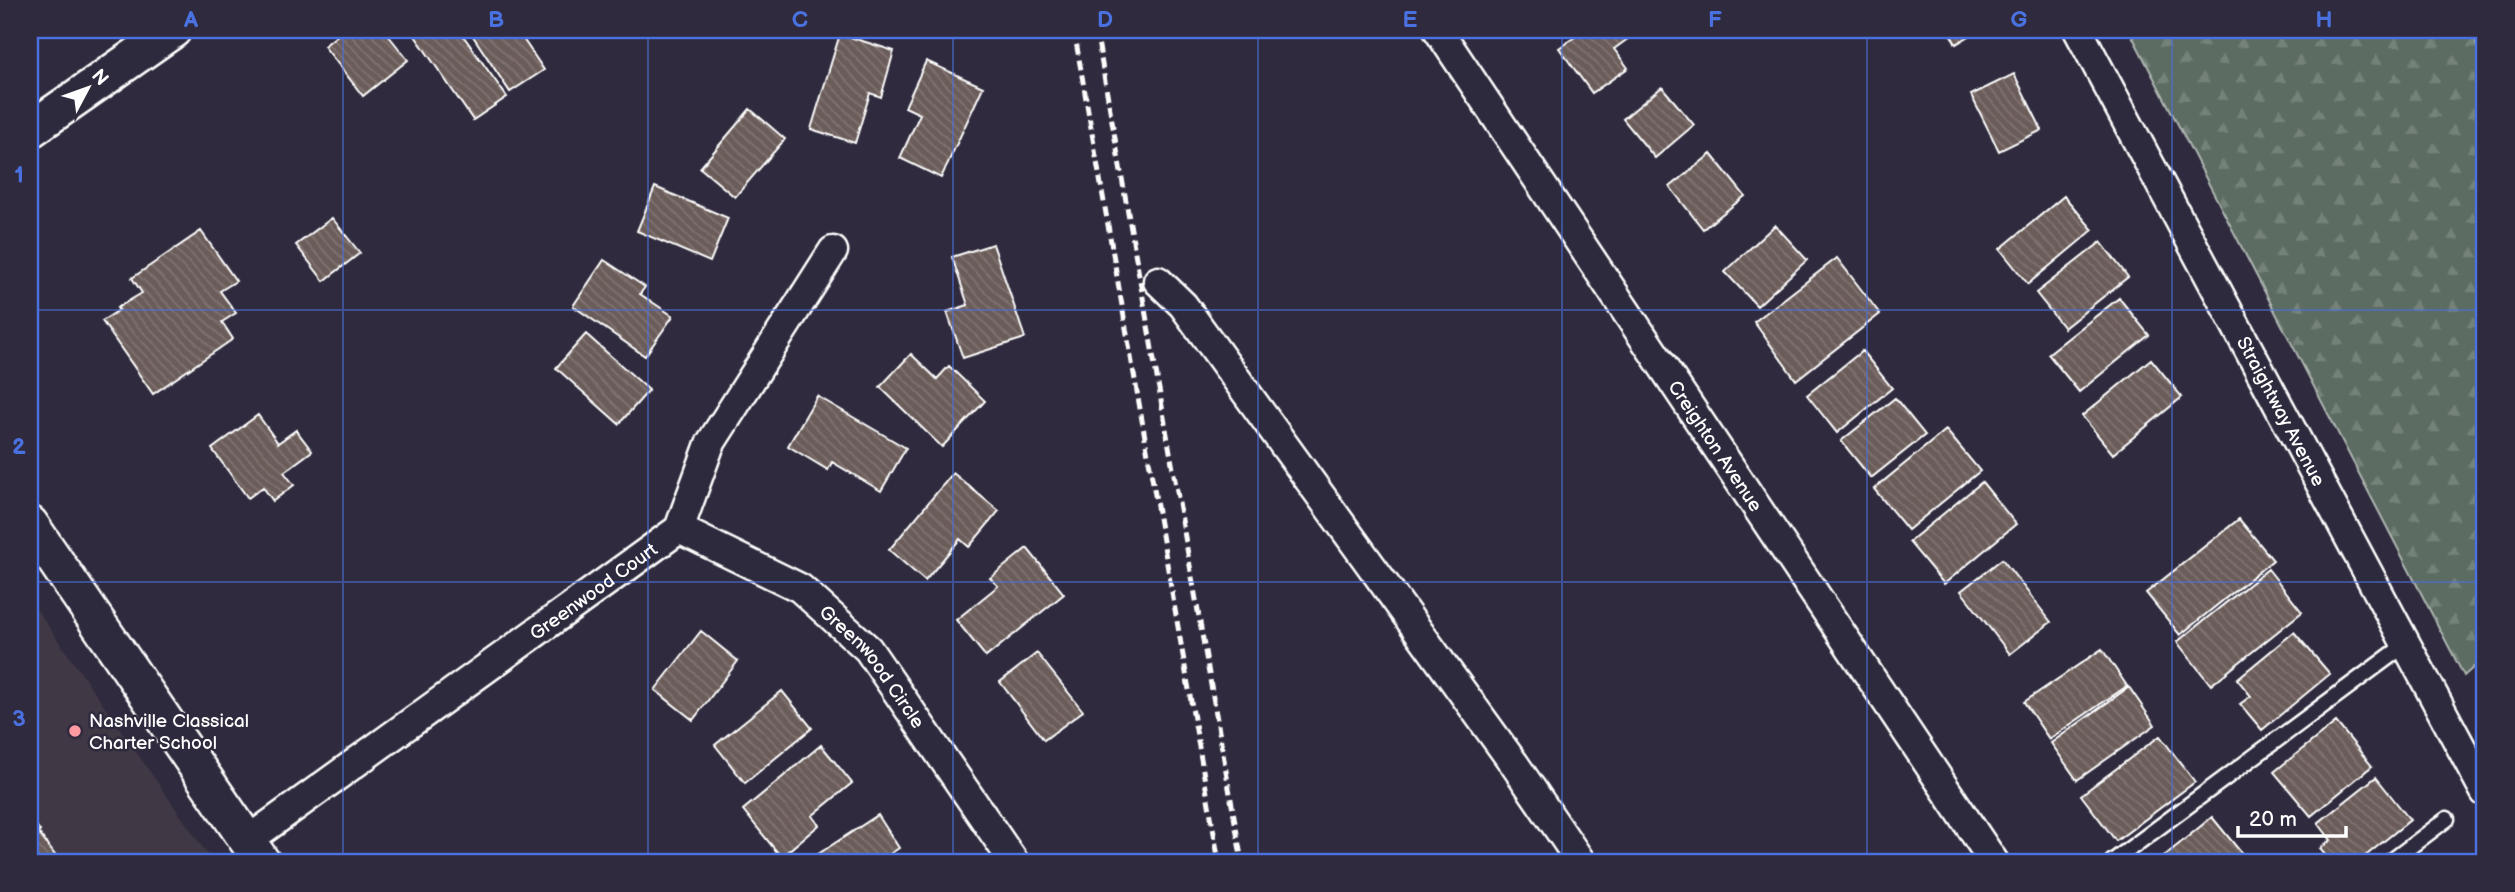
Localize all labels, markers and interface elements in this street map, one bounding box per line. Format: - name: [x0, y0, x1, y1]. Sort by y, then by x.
- text: A: [183, 6, 199, 34]
- text: B: [488, 6, 504, 34]
- text: C: [792, 6, 808, 34]
- text: D: [1097, 6, 1113, 34]
- text: E: [1403, 6, 1418, 34]
- text: F: [1708, 6, 1722, 34]
- text: G: [2011, 6, 2028, 34]
- text: H: [2315, 6, 2333, 34]
- north arrow: [52, 52, 122, 122]
- text: N: [86, 65, 113, 91]
- text: 1: [14, 161, 24, 189]
- street label: Straightway Avenue: [2231, 333, 2329, 490]
- street label: Creighton Avenue: [1663, 377, 1767, 517]
- text: 2: [12, 433, 26, 461]
- street label: Greenwood Court: [526, 538, 662, 646]
- street label: Greenwood Circle: [814, 601, 929, 733]
- text: 3: [12, 705, 26, 733]
- place label: Nashville Classical Charter School: [89, 710, 249, 755]
- marker: Nashville Classical Charter School: [67, 723, 83, 739]
- scale bar: [2238, 794, 2347, 838]
- text: 20 m: [2249, 807, 2297, 832]

